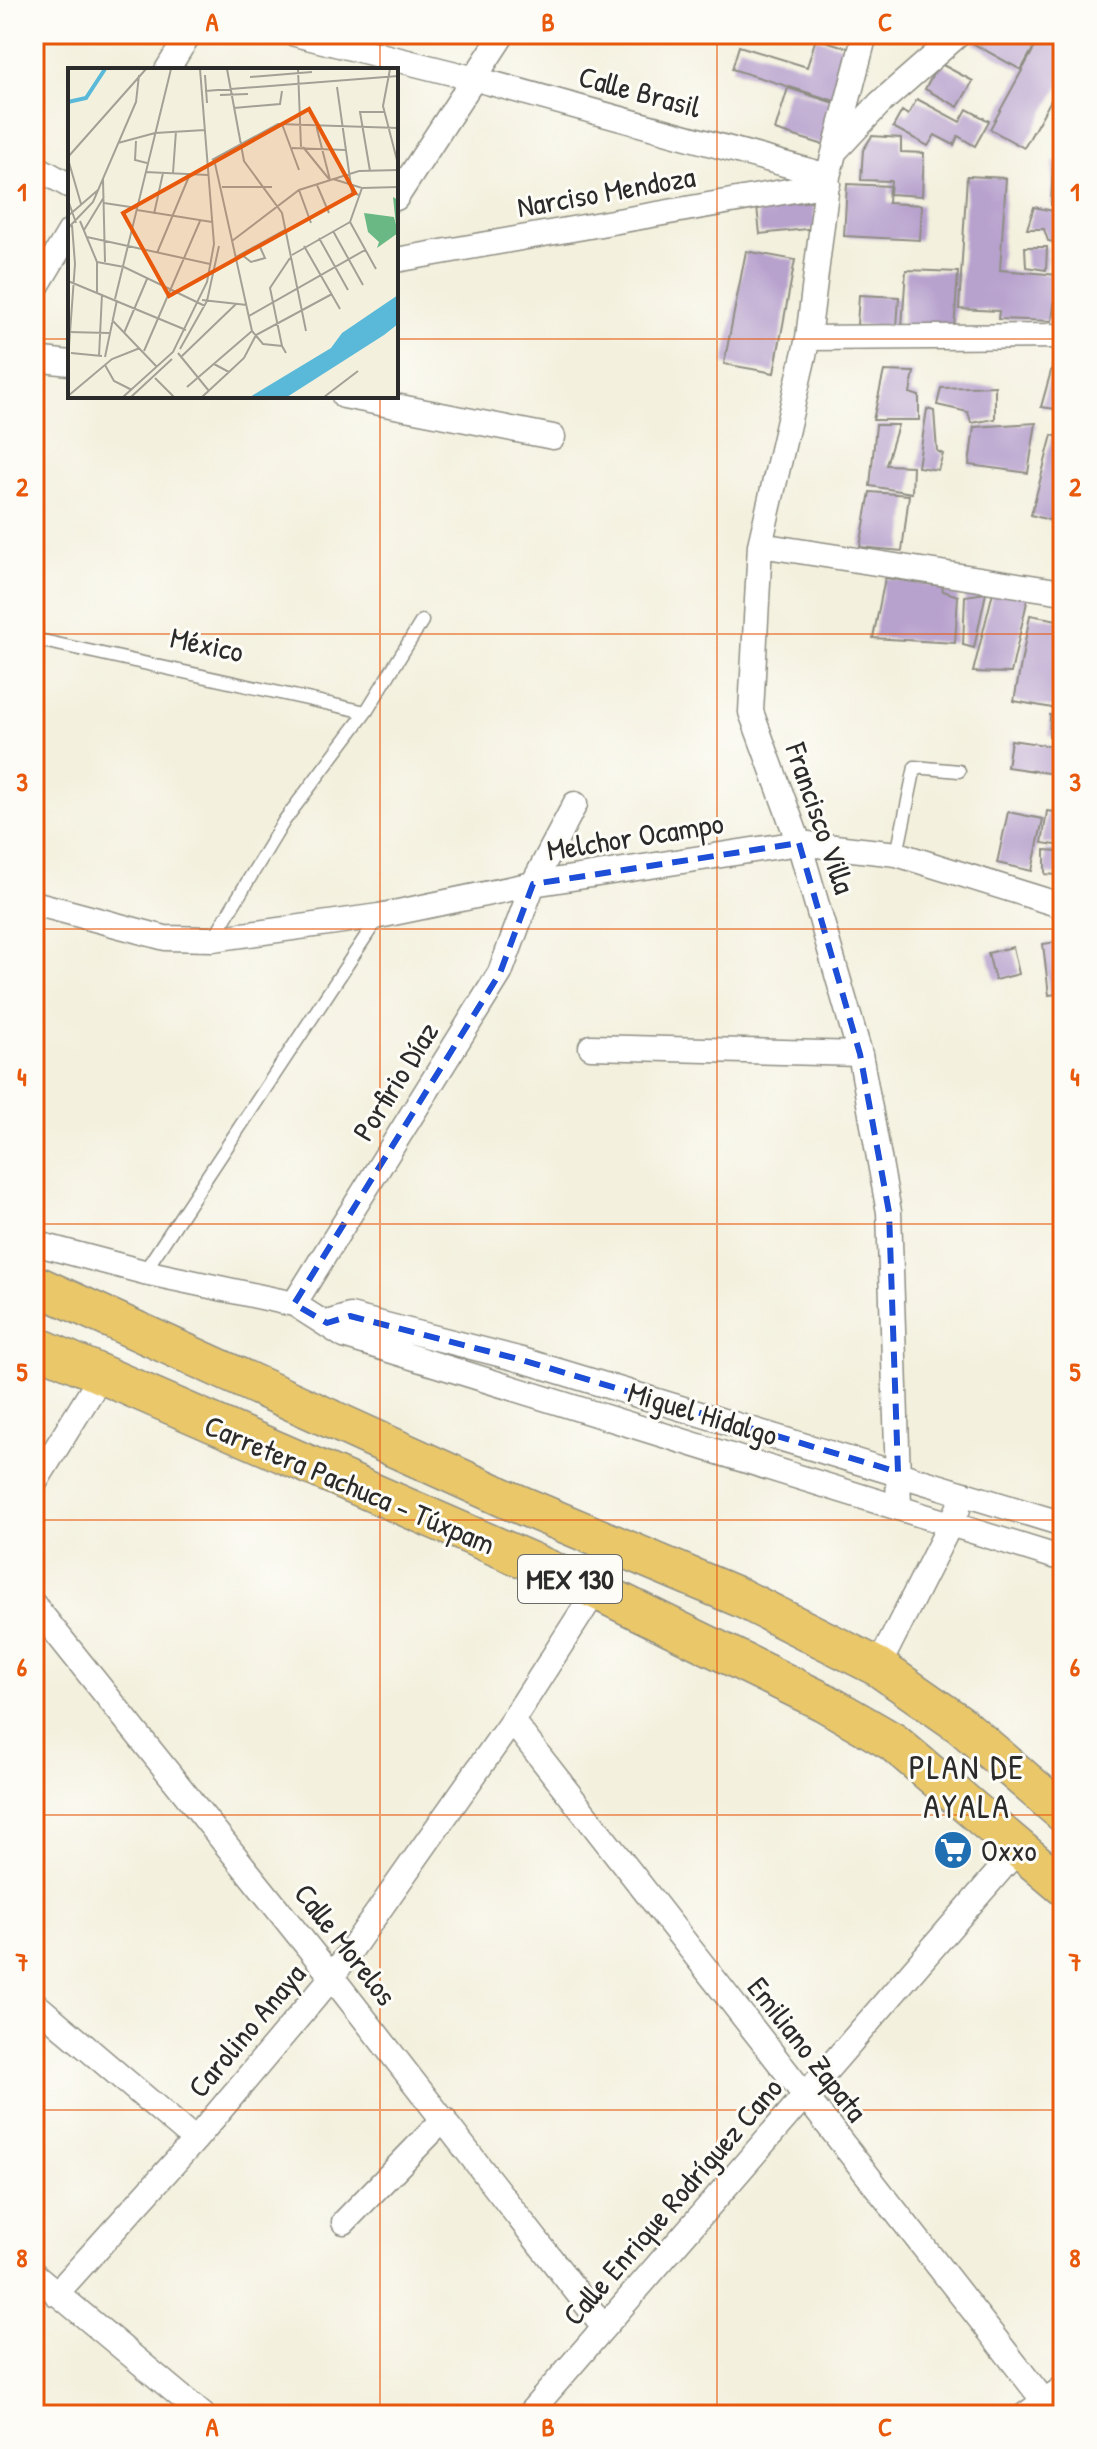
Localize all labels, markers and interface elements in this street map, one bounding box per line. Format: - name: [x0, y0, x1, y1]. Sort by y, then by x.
- text: A: [206, 4, 219, 39]
- text: B: [541, 4, 555, 39]
- text: C: [878, 4, 892, 39]
- street label: Calle Brasil: [575, 56, 705, 126]
- inset map: [68, 68, 398, 398]
- street label: Narciso Mendoza: [514, 156, 698, 226]
- text: 1: [17, 174, 27, 209]
- text: 1: [1070, 174, 1080, 209]
- text: 2: [16, 469, 29, 504]
- text: 2: [1069, 469, 1082, 504]
- street label: México: [167, 617, 247, 671]
- street label: Francisco Villa: [776, 736, 866, 899]
- text: 3: [16, 764, 28, 799]
- text: 3: [1069, 764, 1081, 799]
- street label: Melchor Ocampo: [544, 802, 726, 870]
- street label: Porfirio Díaz: [343, 1014, 447, 1148]
- text: 4: [17, 1059, 27, 1094]
- text: 4: [1070, 1059, 1080, 1094]
- text: 5: [17, 1354, 28, 1389]
- text: 5: [1070, 1354, 1081, 1389]
- street label: Miguel Hidalgo: [623, 1371, 783, 1455]
- street label: Carretera Pachuca - Túxpam: [199, 1405, 501, 1563]
- road number: MEX 130: [518, 1555, 622, 1603]
- text: 6: [17, 1649, 28, 1684]
- text: 6: [1070, 1649, 1081, 1684]
- district label: PLAN DE AYALA: [909, 1744, 1025, 1829]
- supermarket icon: Oxxo: [932, 1829, 974, 1871]
- place label: Oxxo: [981, 1830, 1037, 1870]
- street label: Calle Morelos: [286, 1875, 406, 2013]
- text: 7: [15, 1944, 29, 1979]
- text: 7: [1068, 1944, 1082, 1979]
- street label: Carolino Anaya: [178, 1954, 314, 2105]
- street label: Emiliano Zapata: [739, 1969, 877, 2130]
- street label: Calle Enrique Rodríguez Cano: [553, 2068, 791, 2334]
- text: 8: [16, 2240, 28, 2275]
- text: 8: [1069, 2240, 1081, 2275]
- text: A: [206, 2409, 219, 2444]
- text: B: [541, 2409, 555, 2444]
- text: C: [878, 2409, 892, 2444]

